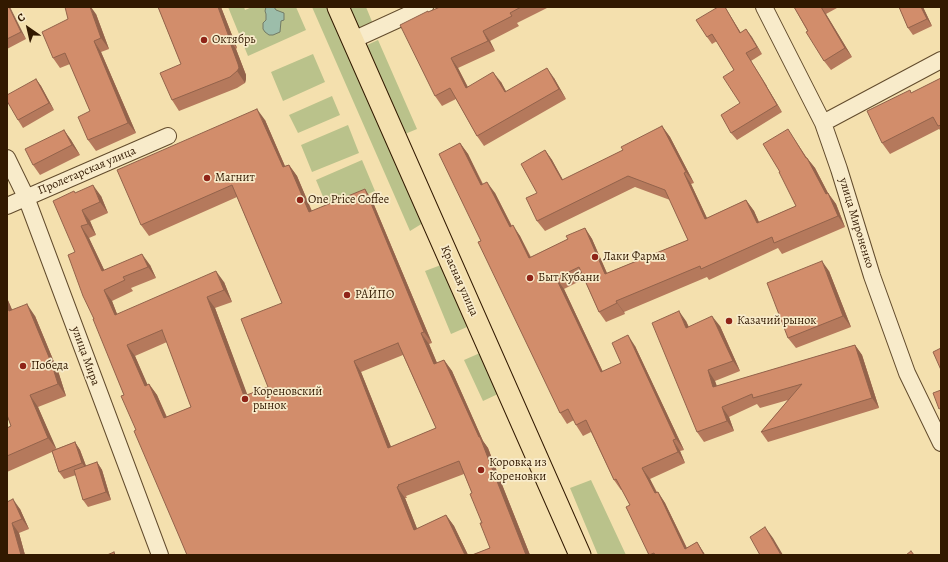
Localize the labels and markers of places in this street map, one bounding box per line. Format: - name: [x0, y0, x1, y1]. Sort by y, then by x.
- place label: Октябрь: [212, 33, 256, 47]
- marker: Октябрь: [199, 35, 209, 45]
- place label: Магнит: [215, 171, 255, 185]
- marker: Магнит: [202, 173, 212, 183]
- place label: One Price Coffee: [308, 193, 389, 207]
- marker: One Price Coffee: [295, 195, 305, 205]
- place label: Лаки Фарма: [603, 250, 666, 264]
- marker: Лаки Фарма: [590, 252, 600, 262]
- place label: Быт Кубани: [538, 271, 599, 285]
- marker: Быт Кубани: [525, 273, 535, 283]
- place label: РАЙПО: [355, 288, 394, 302]
- marker: РАЙПО: [342, 290, 352, 300]
- place label: Казачий рынок: [737, 314, 817, 328]
- marker: Казачий рынок: [724, 316, 734, 326]
- place label: Победа: [31, 359, 69, 373]
- marker: Победа: [18, 361, 28, 371]
- place label: Кореновский рынок: [253, 385, 322, 413]
- marker: Кореновский рынок: [240, 394, 250, 404]
- place label: Коровка из Кореновки: [489, 456, 547, 484]
- marker: Коровка из Кореновки: [476, 465, 486, 475]

